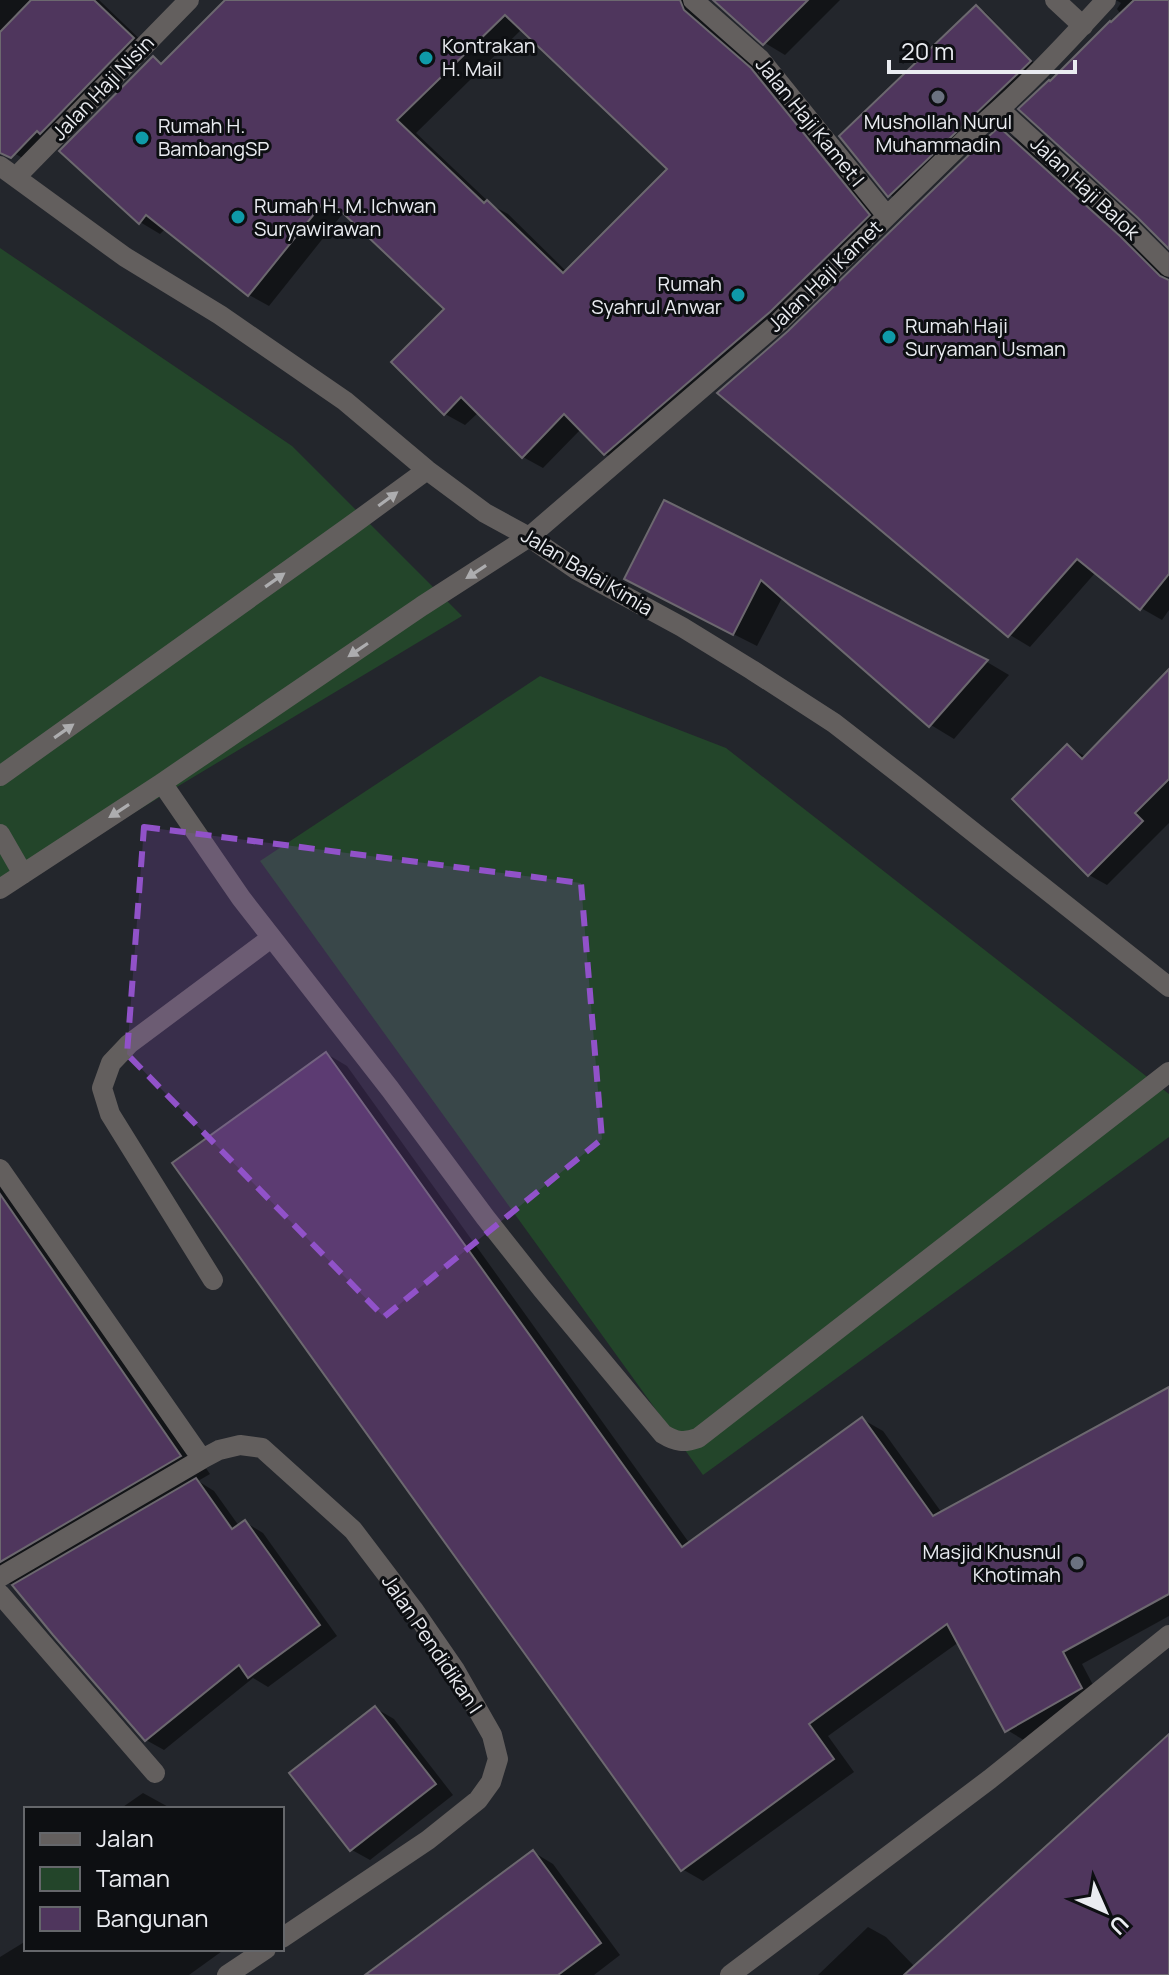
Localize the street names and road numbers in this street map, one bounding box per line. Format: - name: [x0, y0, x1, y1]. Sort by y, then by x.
- street label: Jalan Haji Nisin: [46, 29, 160, 146]
- street label: Jalan Haji Kamet I: [750, 51, 871, 192]
- street label: Jalan Haji Balok: [1025, 130, 1147, 246]
- street label: Jalan Haji Kamet: [761, 214, 888, 337]
- street label: Jalan Balai Kimia: [516, 522, 658, 622]
- street label: Jalan Pendidikan I: [376, 1569, 489, 1718]

